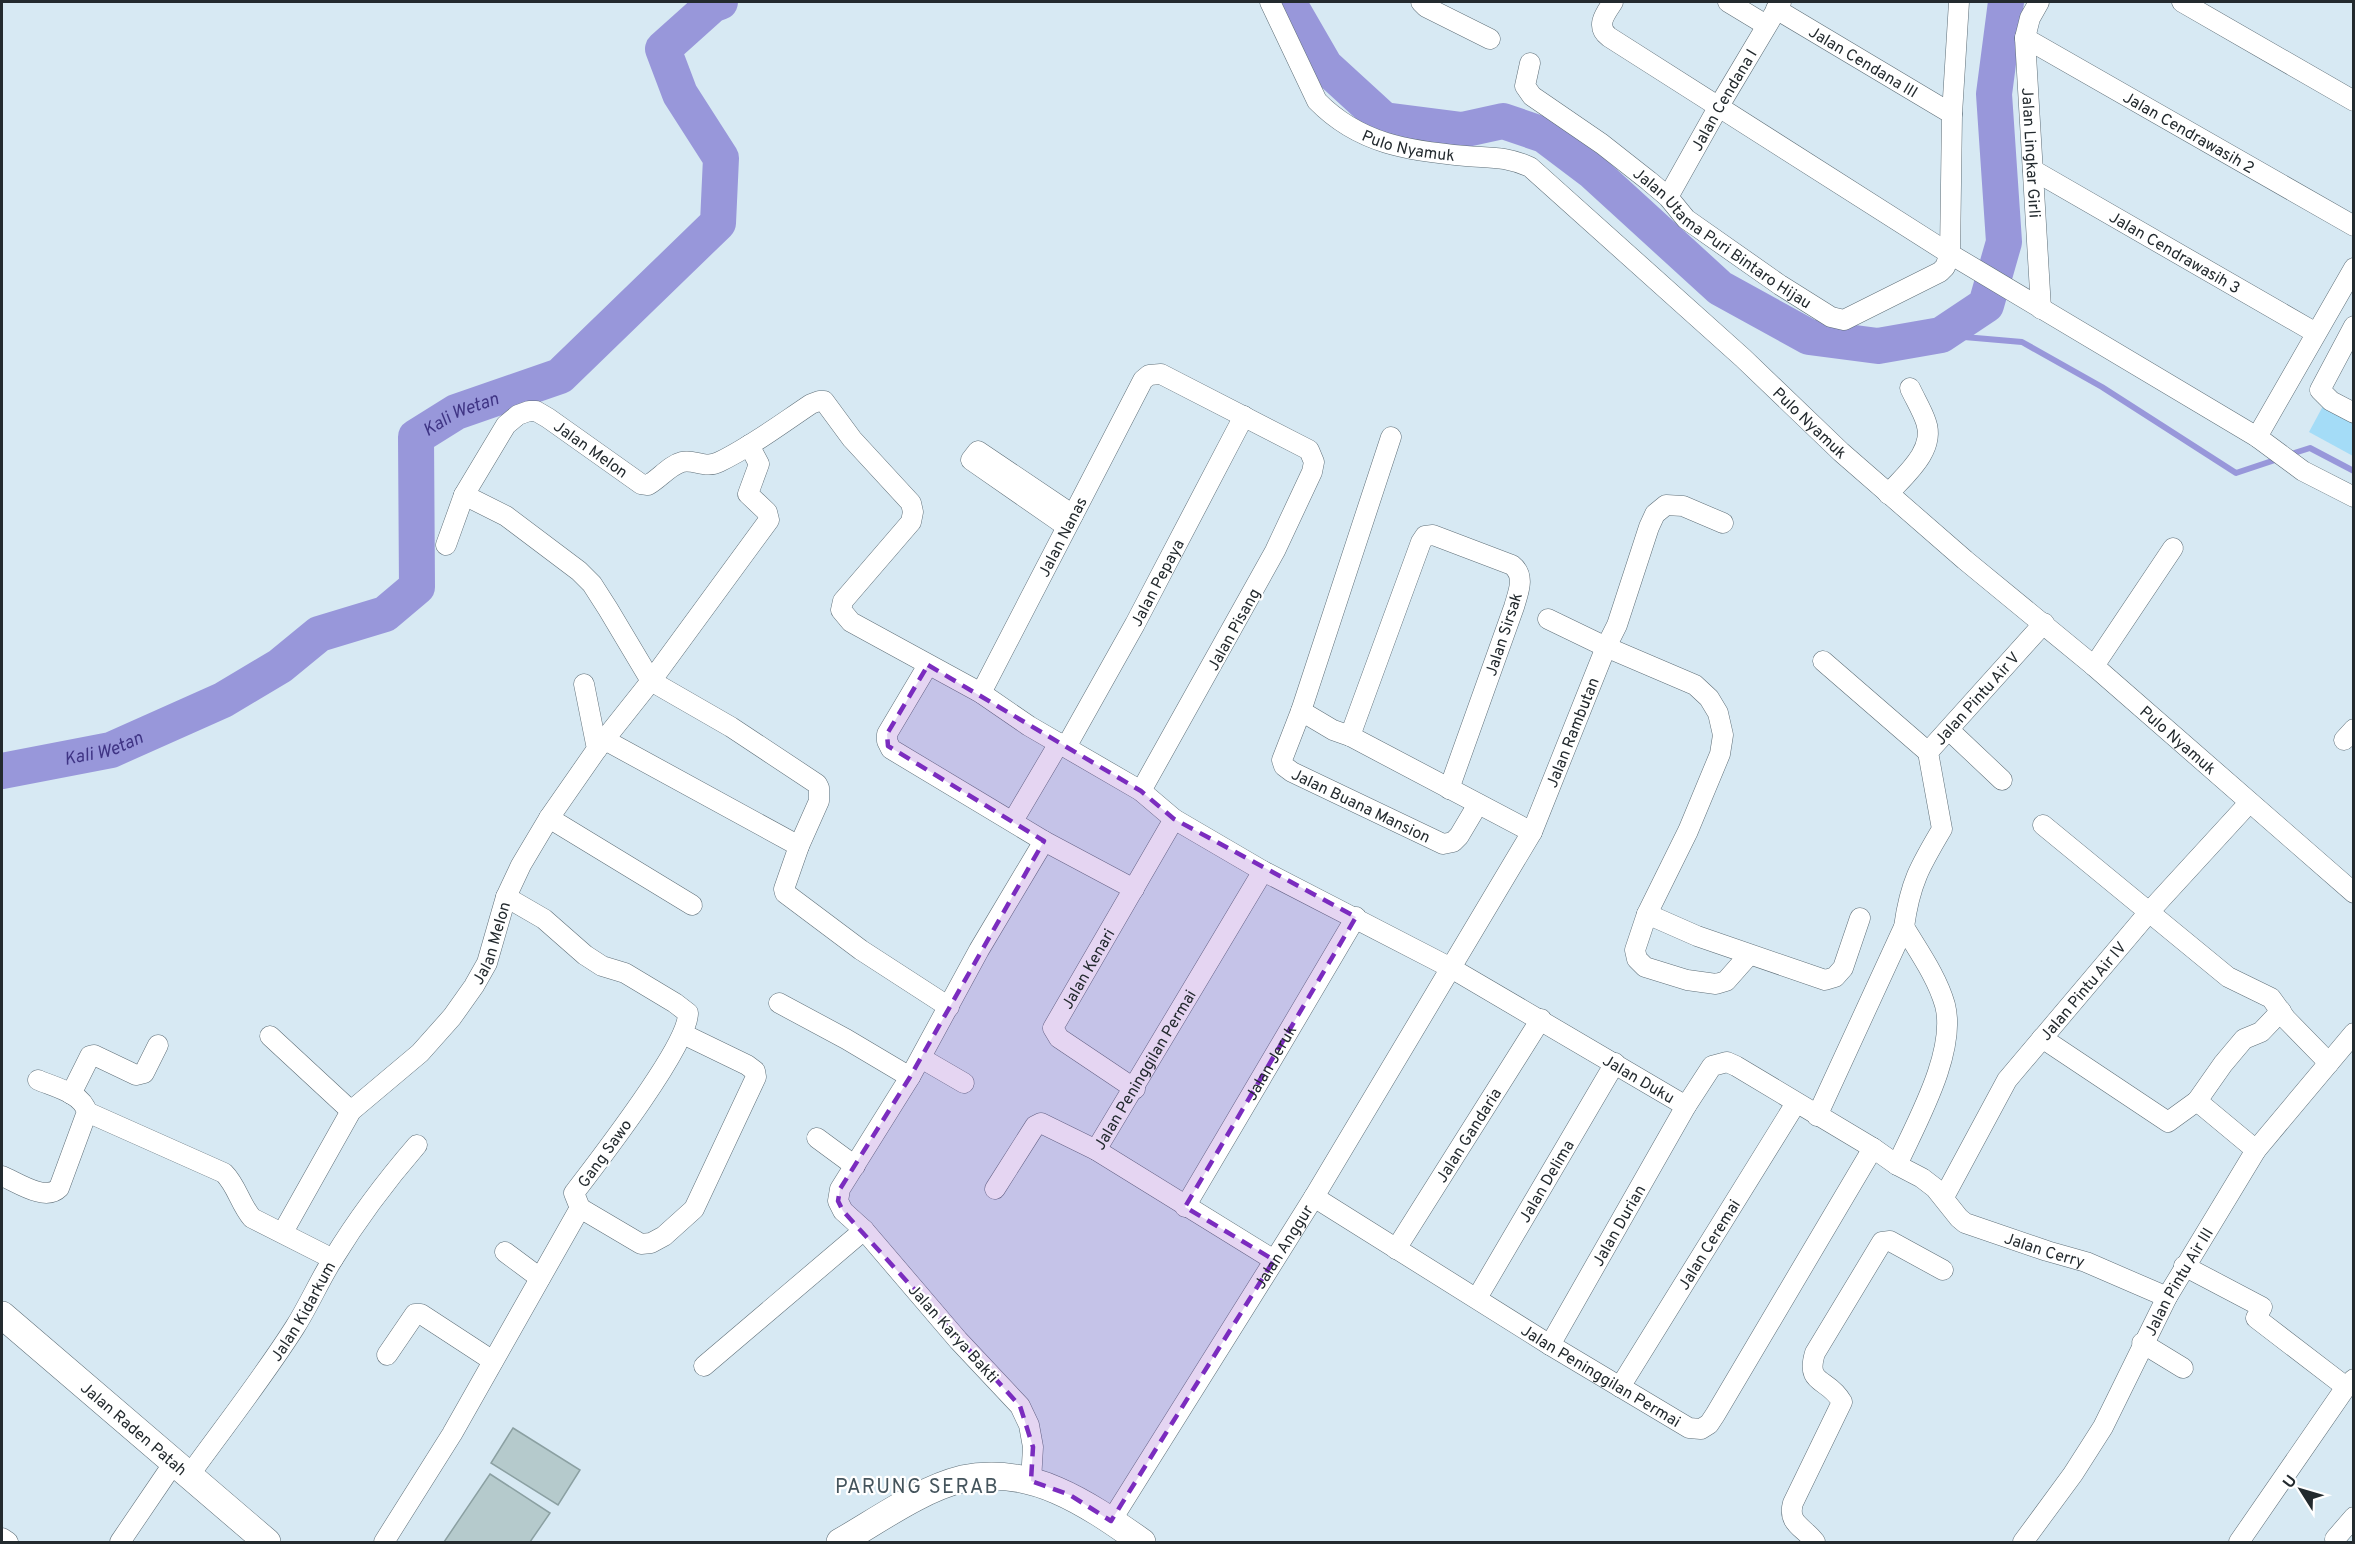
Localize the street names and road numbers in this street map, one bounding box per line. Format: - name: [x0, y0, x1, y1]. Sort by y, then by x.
- street label: Jalan Cendana III: [1804, 23, 1921, 103]
- street label: Jalan Cendana I: [1688, 46, 1763, 155]
- street label: Jalan Lingkar Girli: [2016, 87, 2044, 219]
- street label: Jalan Cendrawasih 2: [2119, 88, 2257, 179]
- street label: Pulo Nyamuk: [1358, 127, 1456, 167]
- street label: Jalan Utama Puri Bintaro Hijau: [1628, 164, 1815, 314]
- street label: Jalan Cendrawasih 3: [2105, 208, 2243, 299]
- street label: Pulo Nyamuk: [1768, 384, 1850, 464]
- street label: Jalan Melon: [549, 417, 631, 483]
- street label: Jalan Nanas: [1035, 494, 1093, 581]
- street label: Jalan Pepaya: [1127, 536, 1190, 630]
- street label: Jalan Pisang: [1204, 585, 1266, 675]
- street label: Jalan Sirsak: [1482, 590, 1528, 679]
- street label: Jalan Pintu Air V: [1931, 649, 2025, 750]
- street label: Jalan Rambutan: [1543, 675, 1605, 791]
- street label: Pulo Nyamuk: [2135, 702, 2219, 780]
- street label: Jalan Buana Mansion: [1288, 765, 1433, 849]
- street label: Jalan Melon: [469, 900, 516, 989]
- street label: Jalan Kenari: [1058, 926, 1120, 1013]
- street label: Jalan Pintu Air IV: [2037, 938, 2132, 1045]
- street label: Jalan Peninggilan Permai: [1090, 987, 1202, 1154]
- street label: Jalan Jeruk: [1242, 1022, 1302, 1105]
- street label: Jalan Duku: [1598, 1051, 1678, 1109]
- street label: Jalan Gandaria: [1432, 1085, 1507, 1187]
- street label: Gang Sawo: [574, 1116, 637, 1192]
- street label: Jalan Delima: [1516, 1137, 1580, 1227]
- street label: Jalan Durian: [1589, 1182, 1651, 1270]
- street label: Jalan Ceremai: [1675, 1196, 1746, 1294]
- street label: Jalan Anggur: [1251, 1202, 1319, 1293]
- street label: Jalan Pintu Air III: [2141, 1224, 2219, 1340]
- street label: Jalan Cerry: [2001, 1229, 2087, 1273]
- street label: Jalan Kidarkum: [267, 1258, 341, 1366]
- street label: Jalan Karya Bakti: [903, 1281, 1002, 1388]
- street label: Jalan Peninggilan Permai: [1516, 1321, 1684, 1433]
- street label: Jalan Raden Patah: [76, 1379, 190, 1481]

